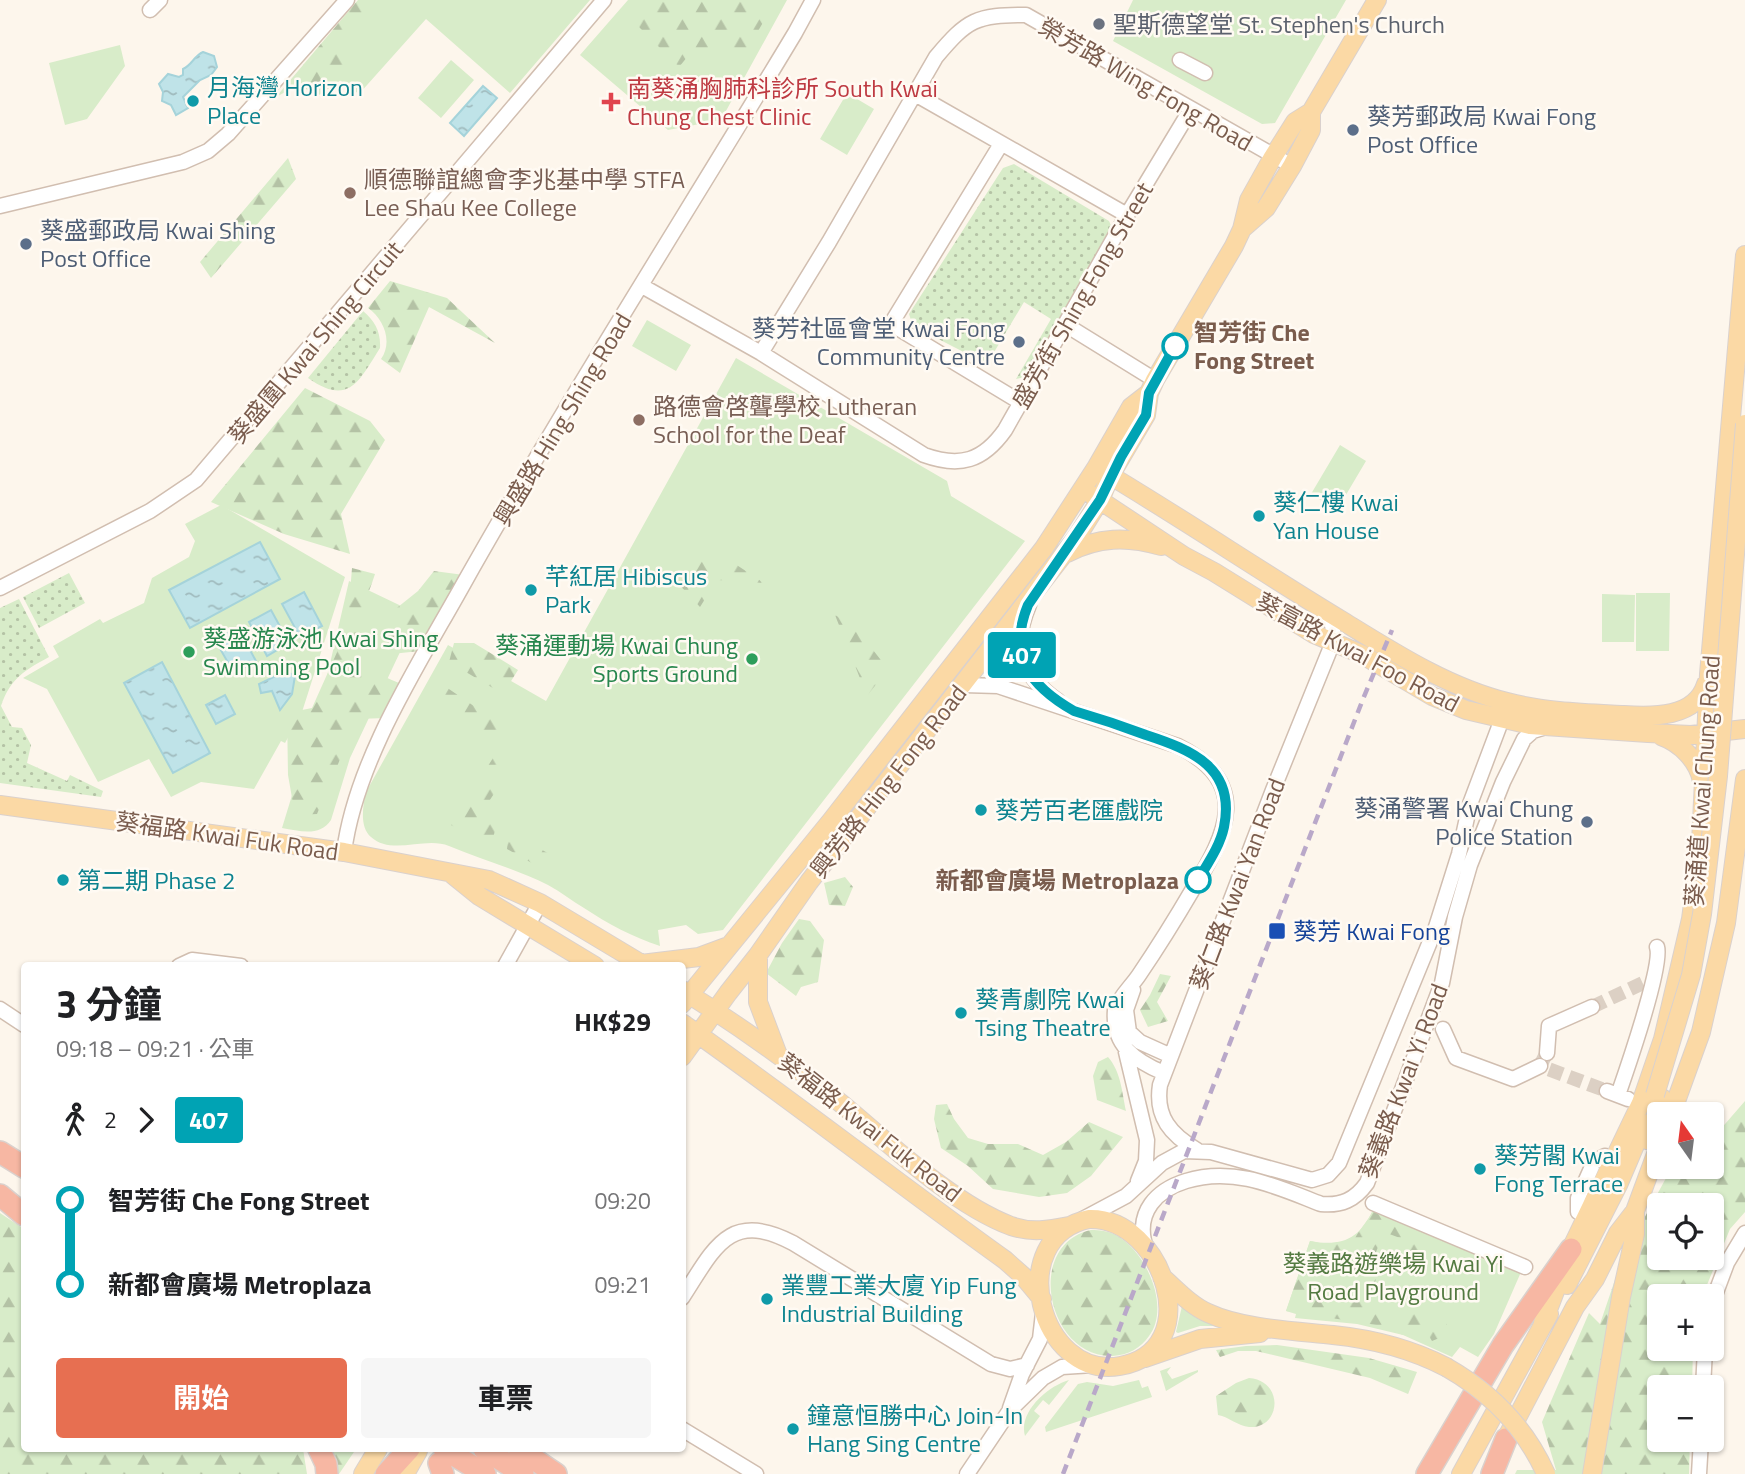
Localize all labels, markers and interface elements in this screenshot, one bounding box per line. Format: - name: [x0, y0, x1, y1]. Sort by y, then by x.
- place label: 聖斯德望堂 St. Stephen's Church: [1113, 6, 1445, 42]
- street label: 榮芳路 Wing Fong Road: [1032, 8, 1260, 160]
- marker: 聖斯德望堂 St. Stephen's Church: [1091, 16, 1107, 32]
- place label: 月海灣 Horizon Place: [207, 69, 363, 133]
- place label: 南葵涌胸肺科診所 South Kwai Chung Chest Clinic: [627, 70, 938, 134]
- marker: 南葵涌胸肺科診所 South Kwai Chung Chest Clinic: [601, 92, 621, 112]
- marker: 月海灣 Horizon Place: [185, 93, 201, 109]
- place label: 葵芳郵政局 Kwai Fong Post Office: [1367, 98, 1596, 162]
- marker: 葵芳郵政局 Kwai Fong Post Office: [1345, 122, 1361, 138]
- place label: 順德聯誼總會李兆基中學 STFA Lee Shau Kee College: [364, 161, 685, 225]
- street label: 盛芳街 Shing Fong Street: [1002, 175, 1162, 415]
- marker: 順德聯誼總會李兆基中學 STFA Lee Shau Kee College: [342, 185, 358, 201]
- place label: 葵盛郵政局 Kwai Shing Post Office: [40, 212, 275, 276]
- street label: 葵盛圍 Kwai Shing Circuit: [219, 232, 411, 452]
- marker: 葵盛郵政局 Kwai Shing Post Office: [18, 236, 34, 252]
- street label: 興盛路 Hing Shing Road: [484, 306, 640, 532]
- place label: 葵芳社區會堂 Kwai Fong Community Centre: [752, 310, 1005, 374]
- place label: 智芳街 Che Fong Street: [1194, 314, 1315, 378]
- marker: 智芳街 Che Fong Street: [1162, 333, 1188, 359]
- marker: 葵芳社區會堂 Kwai Fong Community Centre: [1011, 334, 1027, 350]
- place label: 路德會啓聾學校 Lutheran School for the Deaf: [653, 388, 917, 452]
- marker: 路德會啓聾學校 Lutheran School for the Deaf: [631, 412, 647, 428]
- place label: 葵仁樓 Kwai Yan House: [1273, 484, 1399, 548]
- marker: 葵仁樓 Kwai Yan House: [1251, 508, 1267, 524]
- place label: 芊紅居 Hibiscus Park: [545, 558, 707, 622]
- marker: 芊紅居 Hibiscus Park: [523, 582, 539, 598]
- street label: 葵富路 Kwai Foo Road: [1250, 583, 1466, 721]
- place label: 葵盛游泳池 Kwai Shing Swimming Pool: [203, 620, 438, 684]
- place label: 葵涌運動場 Kwai Chung Sports Ground: [495, 627, 738, 691]
- line badge: 407: [982, 632, 1062, 678]
- text: 407: [1002, 637, 1042, 673]
- marker: 葵盛游泳池 Kwai Shing Swimming Pool: [181, 644, 197, 660]
- marker: 葵涌運動場 Kwai Chung Sports Ground: [744, 651, 760, 667]
- street label: 葵涌道 Kwai Chung Road: [1675, 654, 1729, 908]
- street label: 興芳路 Hing Fong Road: [801, 677, 975, 885]
- street label: 葵仁路 Kwai Yan Road: [1180, 773, 1294, 995]
- place label: 葵涌警署 Kwai Chung Police Station: [1354, 790, 1573, 854]
- place label: 葵芳百老匯戲院: [995, 792, 1163, 828]
- marker: 葵芳百老匯戲院: [973, 802, 989, 818]
- street label: 葵福路 Kwai Fuk Road: [113, 803, 341, 869]
- marker: 葵涌警署 Kwai Chung Police Station: [1579, 814, 1595, 830]
- place label: 第二期 Phase 2: [77, 862, 235, 898]
- place label: 新都會廣場 Metroplaza: [936, 862, 1179, 898]
- marker: 新都會廣場 Metroplaza: [1185, 867, 1211, 893]
- marker: 第二期 Phase 2: [55, 872, 71, 888]
- place label: 葵芳 Kwai Fong: [1293, 913, 1450, 949]
- marker: 葵芳 Kwai Fong: [1267, 921, 1287, 941]
- text: 3 分鐘: [56, 975, 162, 1033]
- street label: 葵義路 Kwai Yi Road: [1349, 978, 1457, 1184]
- place label: 葵青劇院 Kwai Tsing Theatre: [975, 981, 1125, 1045]
- text: HK$29: [574, 1002, 651, 1041]
- marker: 葵青劇院 Kwai Tsing Theatre: [953, 1005, 969, 1021]
- text: 09:18 – 09:21 · 公車: [56, 1031, 255, 1066]
- street label: 葵福路 Kwai Fuk Road: [770, 1044, 970, 1210]
- icon: walk: [56, 1101, 94, 1139]
- icon: forward: [127, 1101, 165, 1139]
- text: 2: [104, 1102, 117, 1137]
- text: 407: [189, 1102, 229, 1138]
- north arrow: [1647, 1102, 1724, 1180]
- map controls: [1647, 1102, 1724, 1452]
- place label: 葵芳閣 Kwai Fong Terrace: [1494, 1137, 1623, 1201]
- marker: 葵芳閣 Kwai Fong Terrace: [1472, 1161, 1488, 1177]
- text: 智芳街 Che Fong Street: [108, 1181, 370, 1220]
- text: 09:20: [594, 1183, 651, 1218]
- button: locate: [1647, 1193, 1724, 1270]
- park label: 葵義路遊樂場 Kwai Yi Road Playground: [1282, 1245, 1504, 1309]
- text: 新都會廣場 Metroplaza: [108, 1265, 372, 1304]
- text: 09:21: [594, 1267, 651, 1302]
- place label: 業豐工業大廈 Yip Fung Industrial Building: [781, 1267, 1017, 1331]
- button: +: [1647, 1284, 1724, 1361]
- marker: 業豐工業大廈 Yip Fung Industrial Building: [759, 1291, 775, 1307]
- button: 開始: [56, 1358, 347, 1438]
- button: 車票: [361, 1358, 651, 1438]
- button: −: [1647, 1375, 1724, 1452]
- place label: 鐘意恒勝中心 Join-In Hang Sing Centre: [807, 1397, 1023, 1461]
- marker: 鐘意恒勝中心 Join-In Hang Sing Centre: [785, 1421, 801, 1437]

